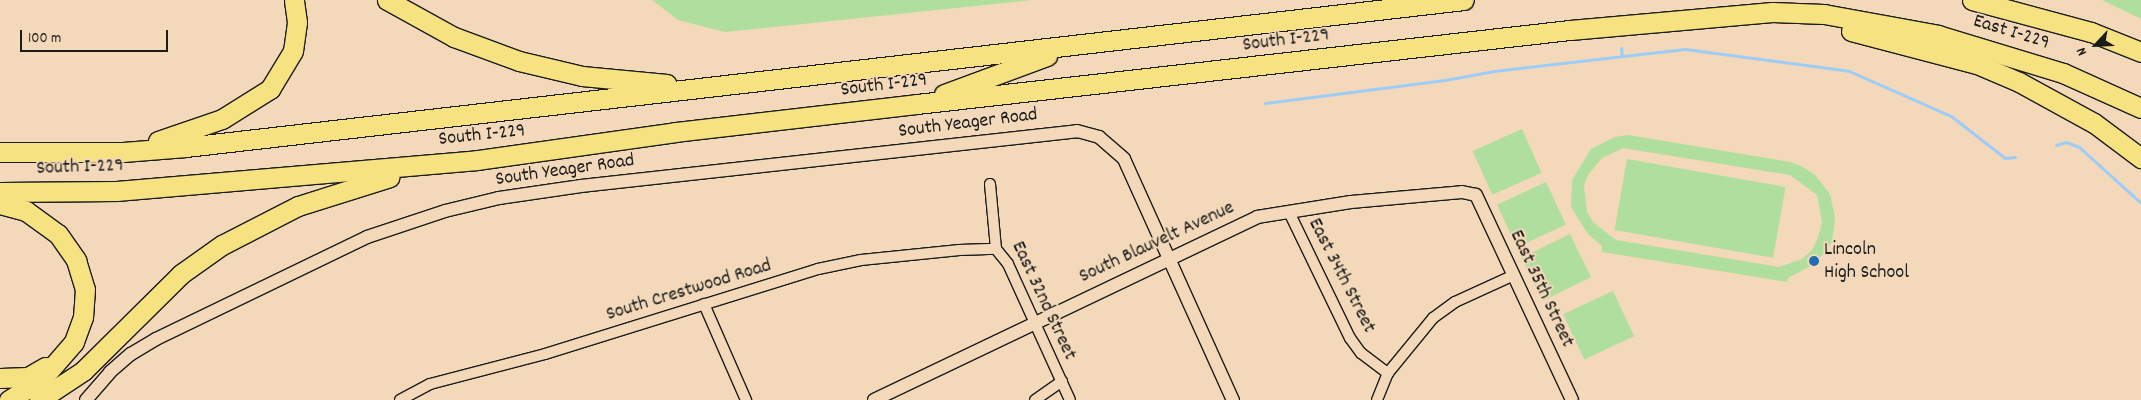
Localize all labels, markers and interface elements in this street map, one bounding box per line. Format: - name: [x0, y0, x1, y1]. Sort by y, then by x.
- street label: East I-229: [1970, 10, 2052, 56]
- scale bar: [22, 20, 170, 52]
- north arrow: [2071, 20, 2121, 70]
- street label: South I-229: [1241, 24, 1331, 58]
- text: 100 m: [28, 28, 61, 50]
- text: N: [2072, 44, 2093, 59]
- street label: South I-229: [839, 69, 929, 103]
- street label: South Yeager Road: [897, 104, 1039, 144]
- street label: South I-229: [437, 120, 527, 152]
- street label: South Yeager Road: [494, 149, 636, 193]
- street label: South I-229: [36, 154, 124, 182]
- street label: South Blauvelt Avenue: [1076, 197, 1238, 289]
- street label: East 34th Street: [1302, 215, 1380, 337]
- street label: East 35th Street: [1503, 227, 1579, 351]
- street label: East 32nd Street: [1005, 238, 1081, 364]
- place label: Lincoln High School: [1824, 238, 1909, 285]
- street label: South Crestwood Road: [604, 254, 774, 328]
- marker: Lincoln High School: [1808, 255, 1820, 267]

